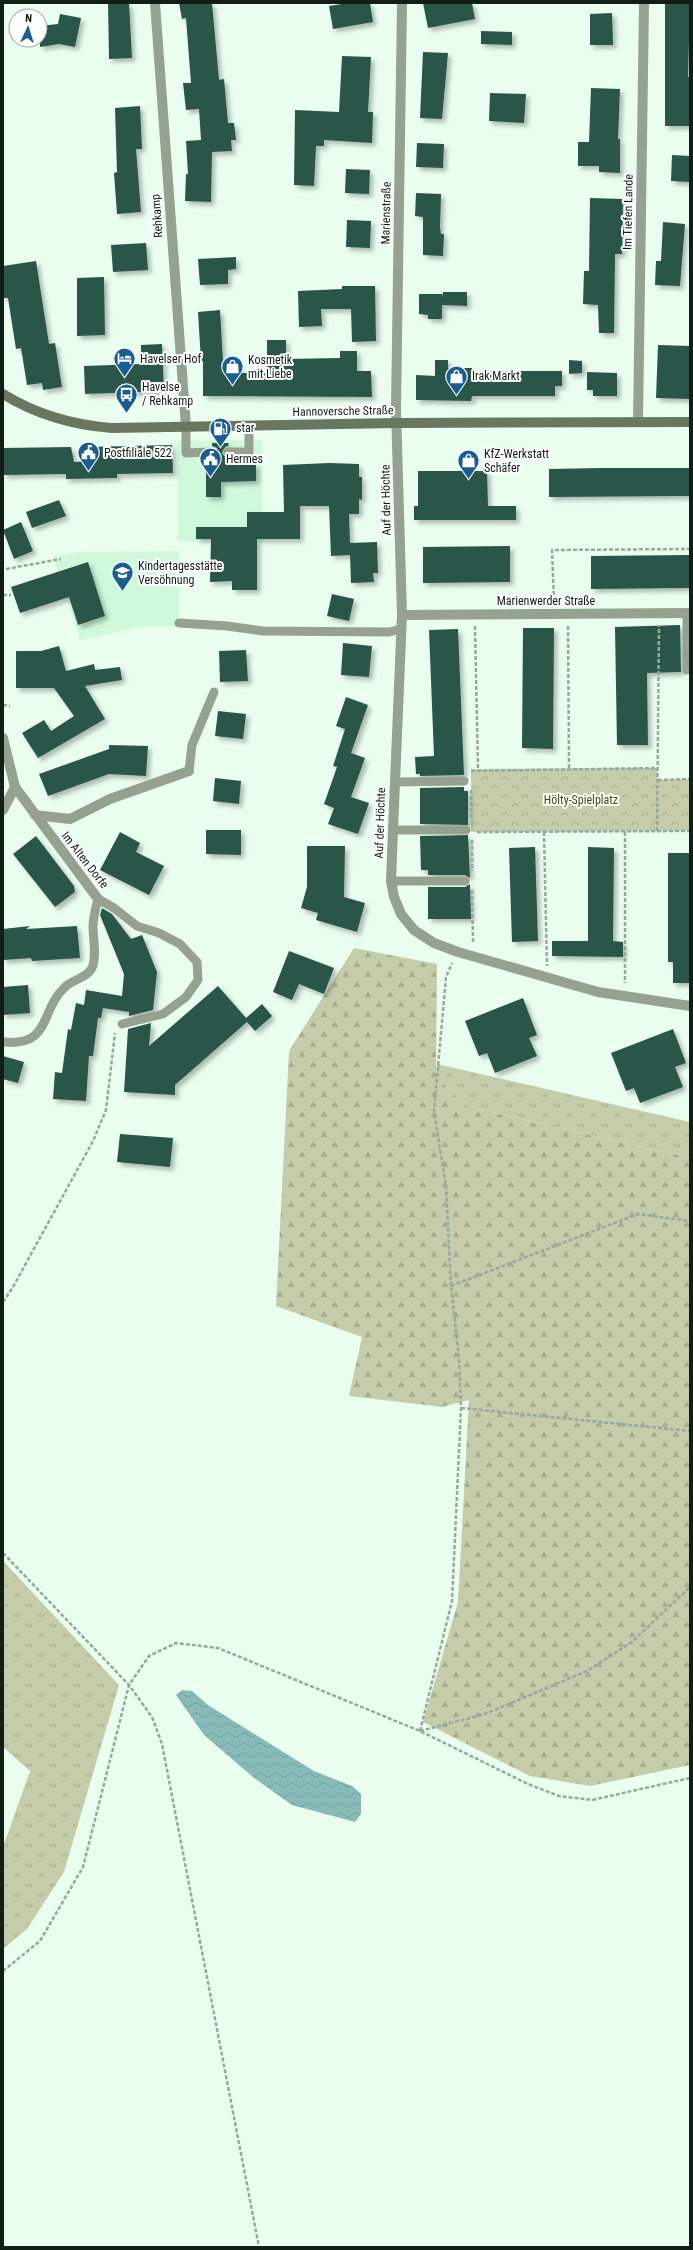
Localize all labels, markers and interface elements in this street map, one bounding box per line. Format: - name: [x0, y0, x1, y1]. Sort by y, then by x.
- north arrow: [8, 8, 48, 48]
- text: N: [25, 12, 33, 25]
- street label: Im Tiefen Lande: [620, 174, 636, 250]
- street label: Marienstraße: [378, 181, 394, 244]
- street label: Rehkamp: [148, 194, 166, 238]
- hotel icon: Havelser Hof: [111, 346, 137, 379]
- place label: Havelser Hof: [140, 352, 202, 366]
- place label: Kosmetik mit Liebe: [248, 353, 293, 381]
- shop icon: Kosmetik mit Liebe: [219, 354, 245, 387]
- shop icon: Irak Markt: [443, 363, 469, 396]
- place label: Irak Markt: [472, 369, 520, 383]
- place label: Havelse / Rehkamp: [142, 380, 193, 408]
- bus stop icon: Havelse / Rehkamp: [114, 381, 140, 414]
- street label: Hannoversche Straße: [292, 403, 394, 419]
- fuel station icon: star: [208, 415, 234, 448]
- place label: star: [236, 421, 255, 435]
- public building icon: Postfiliale 522: [76, 440, 102, 473]
- place label: Postfiliale 522: [104, 446, 172, 460]
- public building icon: Hermes: [197, 446, 223, 479]
- place label: KfZ-Werkstatt Schäfer: [484, 447, 550, 475]
- shop icon: KfZ-Werkstatt Schäfer: [455, 448, 481, 481]
- place label: Hermes: [226, 452, 263, 466]
- street label: Auf der Höchte: [378, 464, 394, 536]
- place label: Kindertagesstätte Versöhnung: [138, 559, 223, 587]
- school or university icon: Kindertagesstätte Versöhnung: [109, 560, 135, 593]
- street label: Marienwerder Straße: [497, 594, 596, 608]
- street label: Auf der Höchte: [372, 787, 388, 859]
- park label: Hölty-Spielplatz: [544, 793, 618, 807]
- street label: Im Alten Dorfe: [59, 829, 112, 891]

